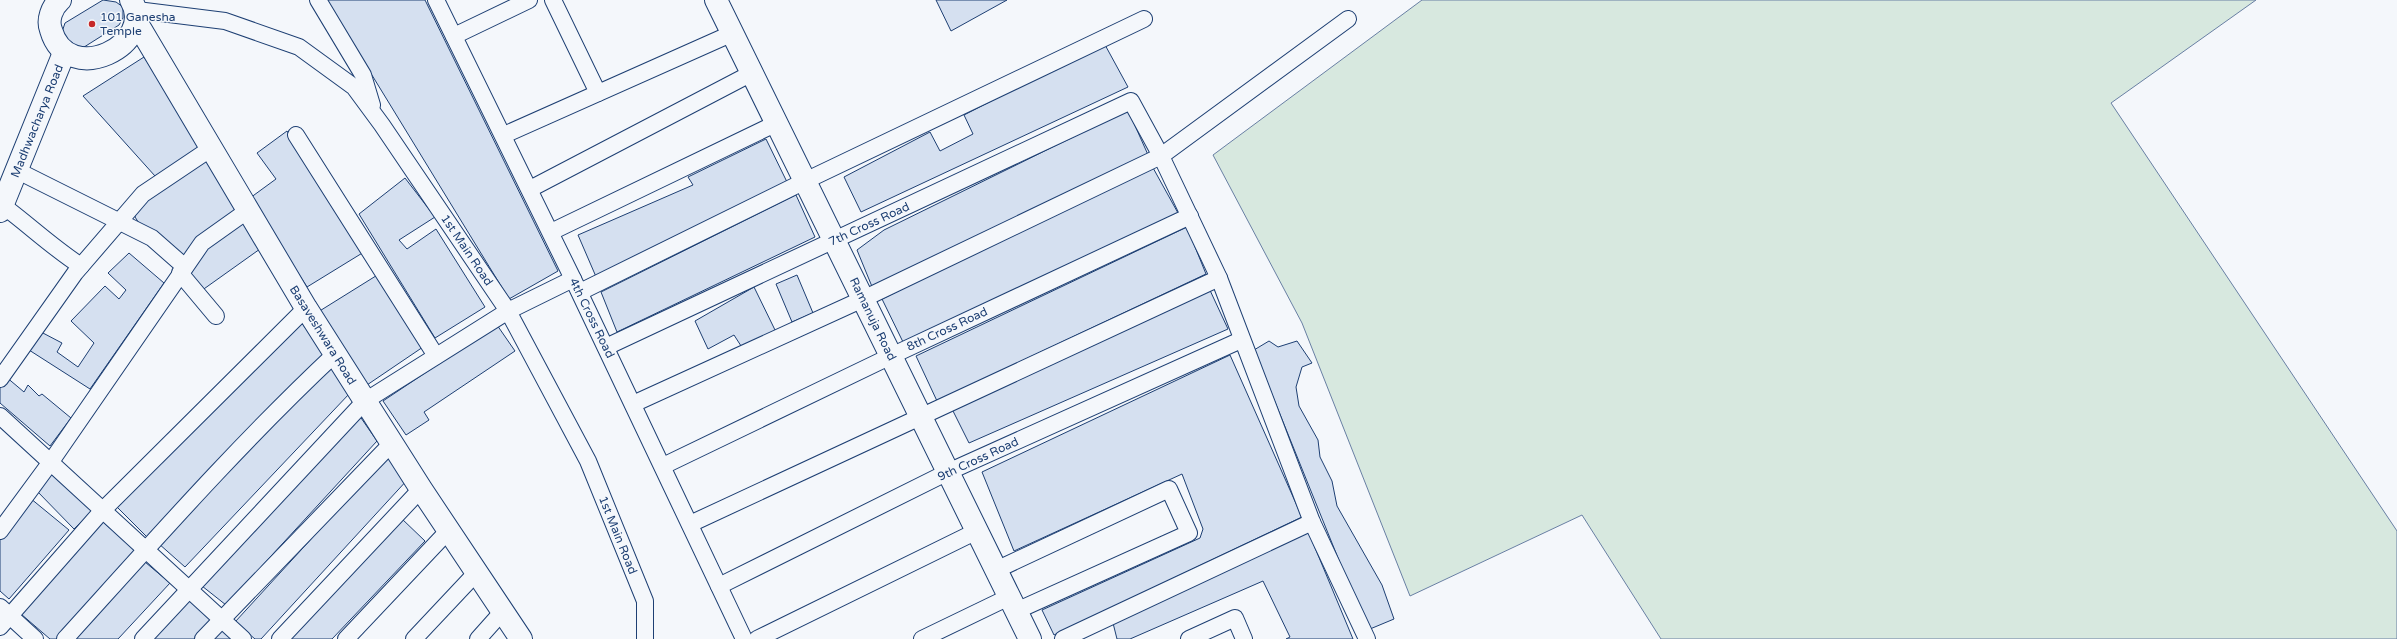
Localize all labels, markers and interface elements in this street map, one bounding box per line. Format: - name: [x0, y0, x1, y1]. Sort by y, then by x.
- place label: 101 Ganesha Temple: [100, 10, 175, 38]
- marker: 101 Ganesha Temple: [87, 19, 97, 29]
- street label: Madhwacharya Road: [8, 62, 66, 180]
- street label: 7th Cross Road: [826, 199, 912, 249]
- street label: 1st Main Road: [438, 212, 496, 288]
- street label: Ramanuja Road: [847, 275, 899, 363]
- street label: 4th Cross Road: [567, 276, 617, 360]
- street label: Basaveshwara Road: [287, 283, 359, 387]
- street label: 8th Cross Road: [904, 304, 990, 354]
- street label: 9th Cross Road: [935, 434, 1021, 484]
- street label: 1st Main Road: [596, 494, 640, 576]

